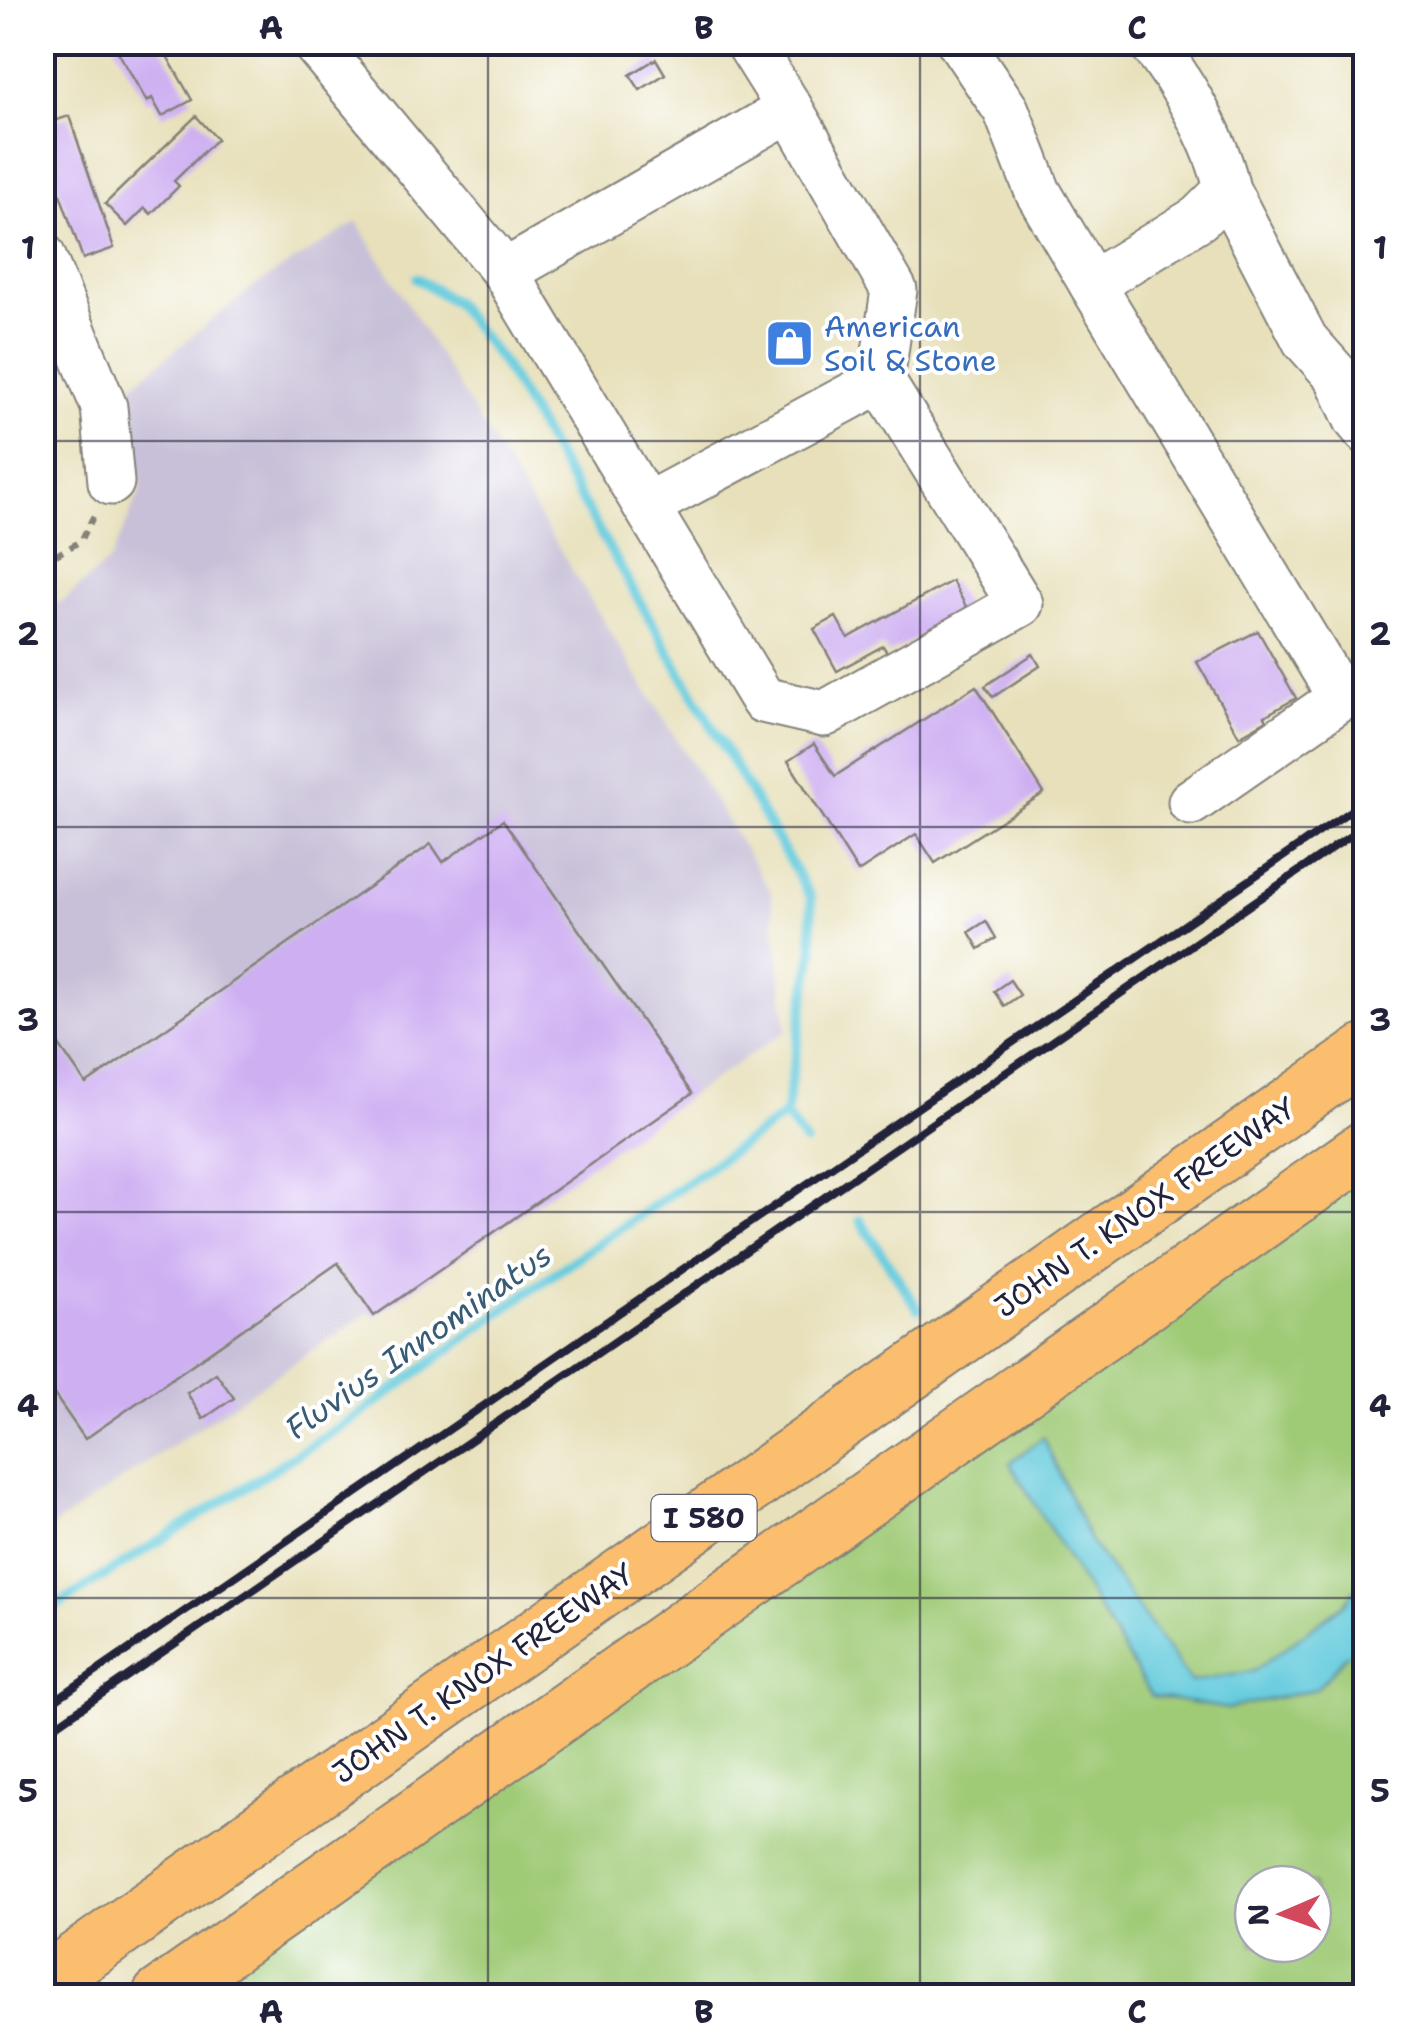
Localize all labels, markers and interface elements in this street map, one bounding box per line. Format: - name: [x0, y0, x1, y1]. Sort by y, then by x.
- text: A: [259, 6, 283, 49]
- text: B: [694, 6, 714, 49]
- text: C: [1127, 6, 1147, 49]
- text: 1: [21, 226, 35, 269]
- text: 1: [1373, 226, 1387, 269]
- place label: American Soil & Stone: [824, 306, 997, 381]
- shop icon: American Soil & Stone: [763, 317, 815, 369]
- text: 2: [17, 612, 39, 655]
- text: 2: [1369, 612, 1391, 655]
- text: 3: [17, 998, 39, 1041]
- text: 3: [1369, 998, 1391, 1041]
- street label: JOHN T. KNOX FREEWAY: [986, 1087, 1304, 1327]
- water label: Fluvius Innominatus: [276, 1233, 560, 1449]
- text: 4: [17, 1384, 39, 1427]
- text: 4: [1369, 1384, 1391, 1427]
- road number: I 580: [652, 1495, 756, 1541]
- street label: JOHN T. KNOX FREEWAY: [324, 1553, 642, 1793]
- text: 5: [18, 1769, 38, 1812]
- text: 5: [1370, 1769, 1390, 1812]
- north arrow: [1233, 1864, 1333, 1964]
- text: N: [1239, 1903, 1277, 1927]
- text: A: [259, 1990, 283, 2033]
- text: B: [694, 1990, 714, 2033]
- text: C: [1127, 1990, 1147, 2033]

